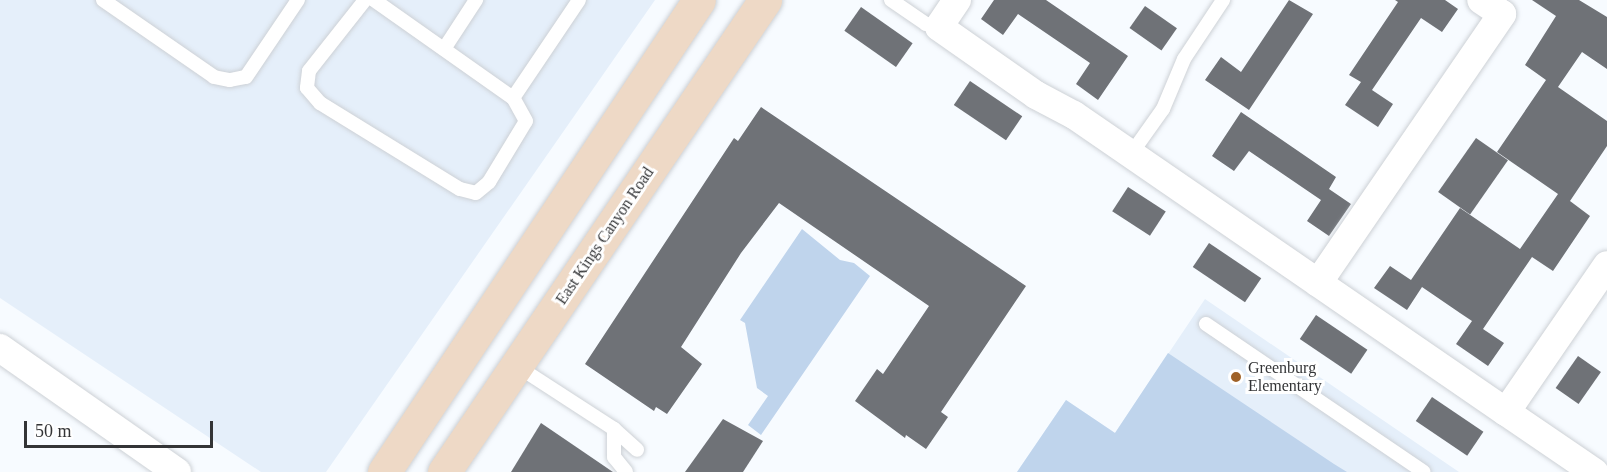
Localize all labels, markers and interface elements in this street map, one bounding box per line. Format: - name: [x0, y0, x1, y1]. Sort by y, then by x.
- street label: East Kings Canyon Road: [552, 164, 658, 308]
- place label: Greenburg Elementary: [1248, 358, 1322, 396]
- marker: Greenburg Elementary: [1229, 370, 1243, 384]
- scale bar: [27, 409, 216, 447]
- text: 50 m: [35, 421, 72, 441]

